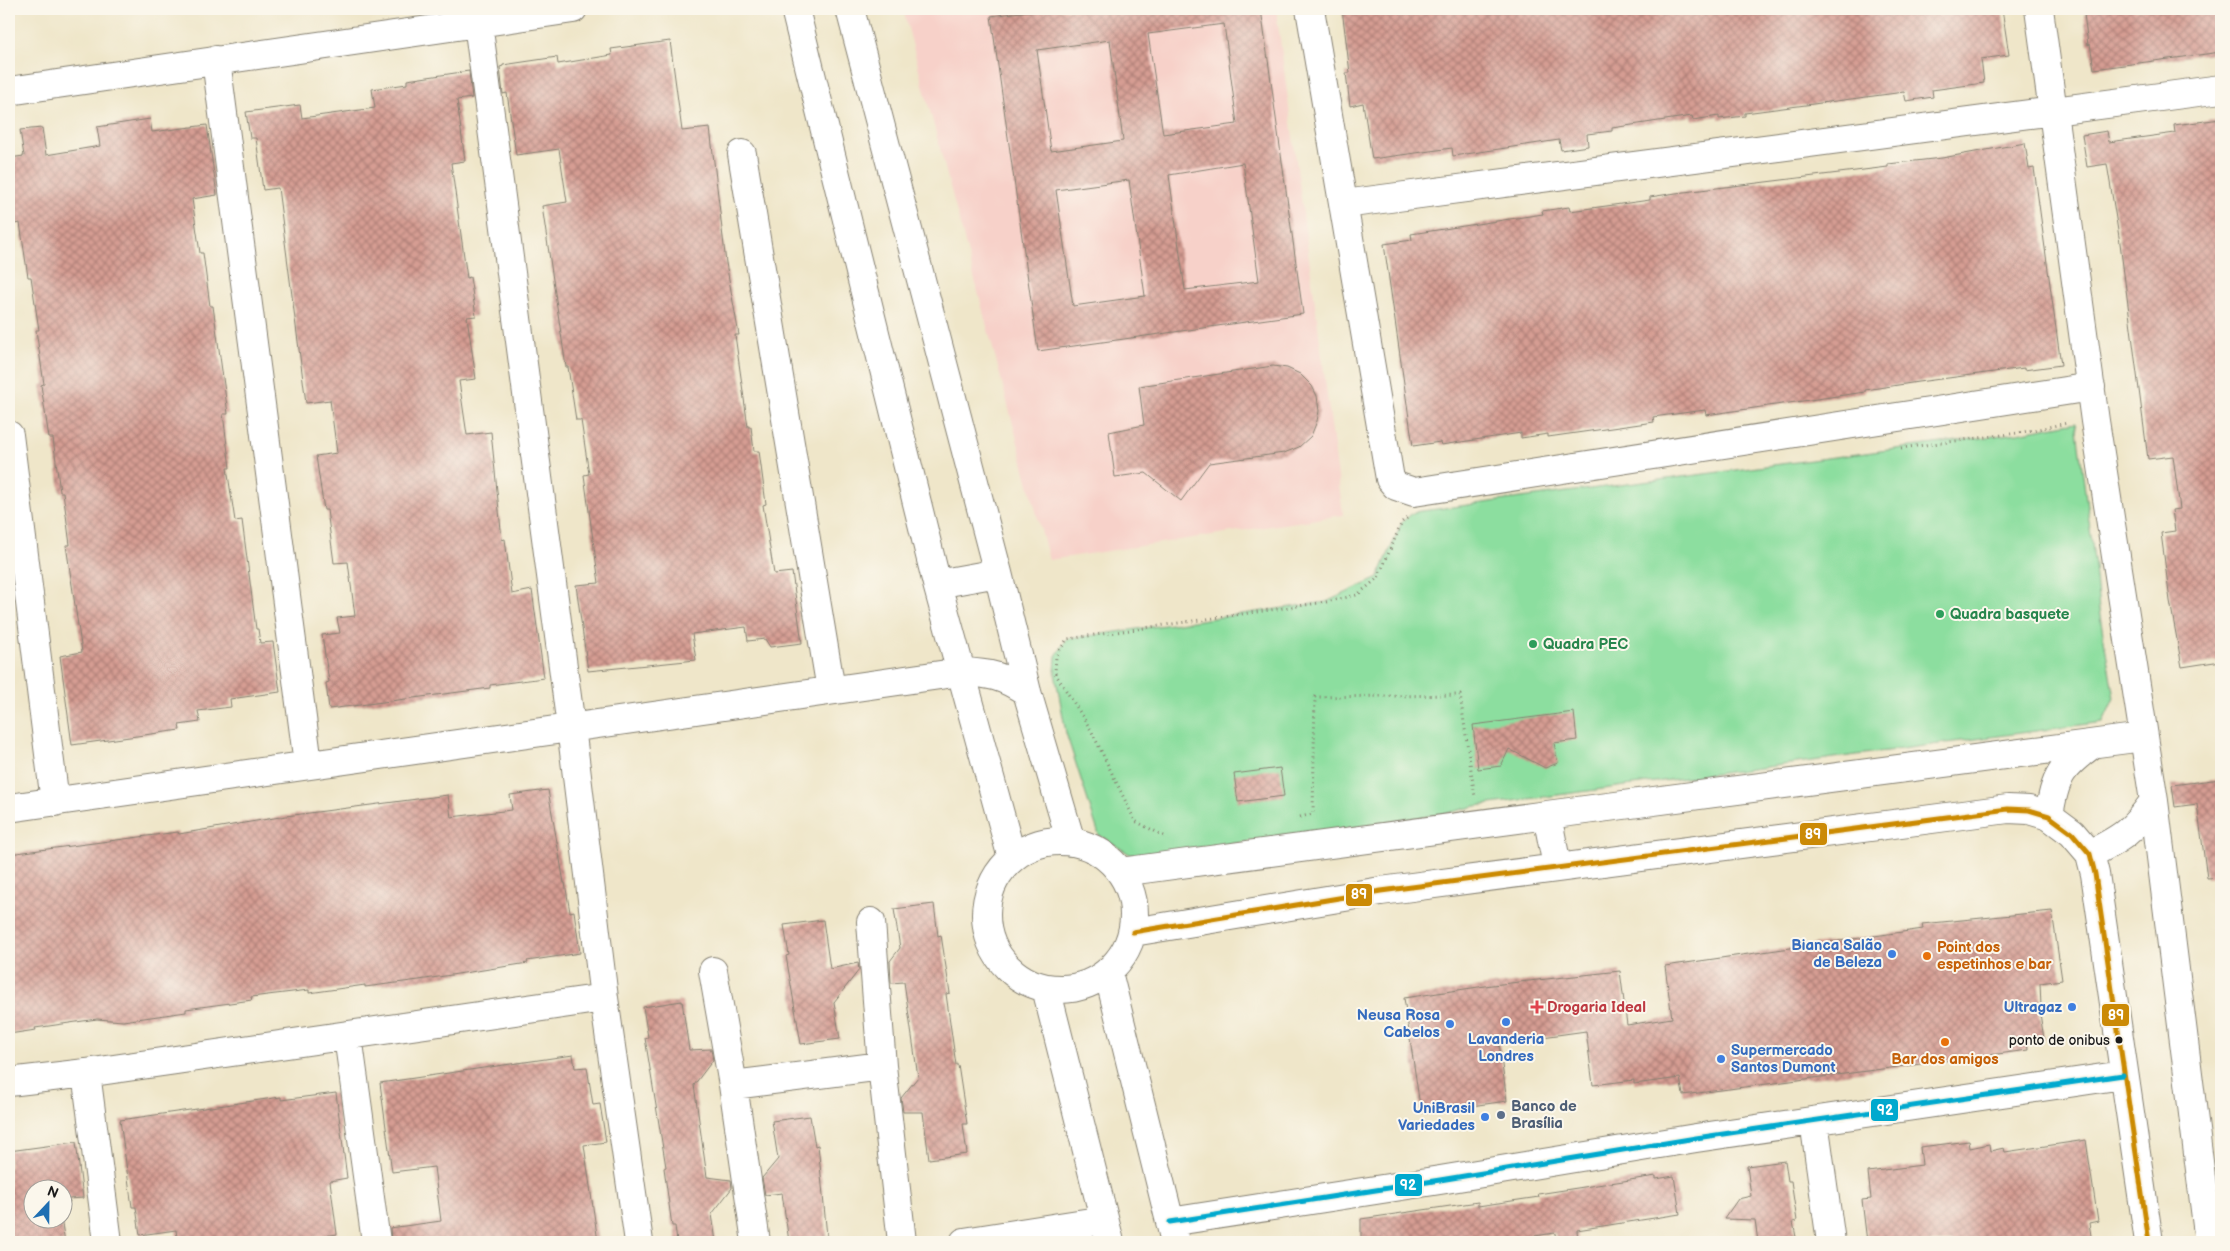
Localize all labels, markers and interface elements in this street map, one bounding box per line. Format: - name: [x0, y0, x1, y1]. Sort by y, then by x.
- place label: Quadra basquete: [1950, 605, 2070, 624]
- marker: Quadra basquete: [1934, 608, 1946, 620]
- place label: Quadra PEC: [1543, 635, 1629, 654]
- marker: Quadra PEC: [1527, 638, 1539, 650]
- line badge: 89: [1799, 822, 1828, 846]
- text: 89: [1805, 826, 1821, 843]
- line badge: 89: [1345, 883, 1373, 907]
- text: 89: [1351, 886, 1367, 903]
- place label: Bianca Salão de Beleza: [1791, 936, 1882, 972]
- place label: Point dos espetinhos e bar: [1937, 938, 2053, 974]
- marker: Bianca Salão de Beleza: [1886, 948, 1898, 960]
- marker: Point dos espetinhos e bar: [1921, 950, 1933, 962]
- place label: Drogaria Ideal: [1547, 998, 1646, 1017]
- place label: Ultragaz: [2004, 998, 2063, 1017]
- marker: Drogaria Ideal: [1531, 1001, 1543, 1013]
- marker: Ultragaz: [2066, 1001, 2078, 1013]
- line badge: 89: [2101, 1003, 2130, 1027]
- place label: Neusa Rosa Cabelos: [1357, 1006, 1440, 1042]
- text: 89: [2108, 1007, 2124, 1024]
- marker: Lavanderia Londres: [1500, 1016, 1512, 1028]
- marker: Neusa Rosa Cabelos: [1444, 1018, 1456, 1030]
- place label: Lavanderia Londres: [1468, 1030, 1544, 1066]
- place label: ponto de onibus: [2009, 1032, 2110, 1049]
- marker: ponto de onibus: [2114, 1035, 2124, 1045]
- marker: Bar dos amigos: [1939, 1036, 1951, 1048]
- place label: Supermercado Santos Dumont: [1731, 1041, 1835, 1077]
- place label: Bar dos amigos: [1891, 1050, 1999, 1069]
- marker: Supermercado Santos Dumont: [1715, 1053, 1727, 1065]
- place label: Banco de Brasília: [1511, 1097, 1577, 1133]
- line badge: 92: [1870, 1098, 1899, 1122]
- place label: UniBrasil Variedades: [1398, 1099, 1475, 1135]
- text: 92: [1877, 1102, 1894, 1119]
- marker: Banco de Brasília: [1495, 1109, 1507, 1121]
- marker: UniBrasil Variedades: [1479, 1111, 1491, 1123]
- line badge: 92: [1394, 1173, 1423, 1197]
- text: 92: [1400, 1177, 1417, 1194]
- north arrow: [22, 1178, 72, 1228]
- text: N: [45, 1183, 61, 1202]

